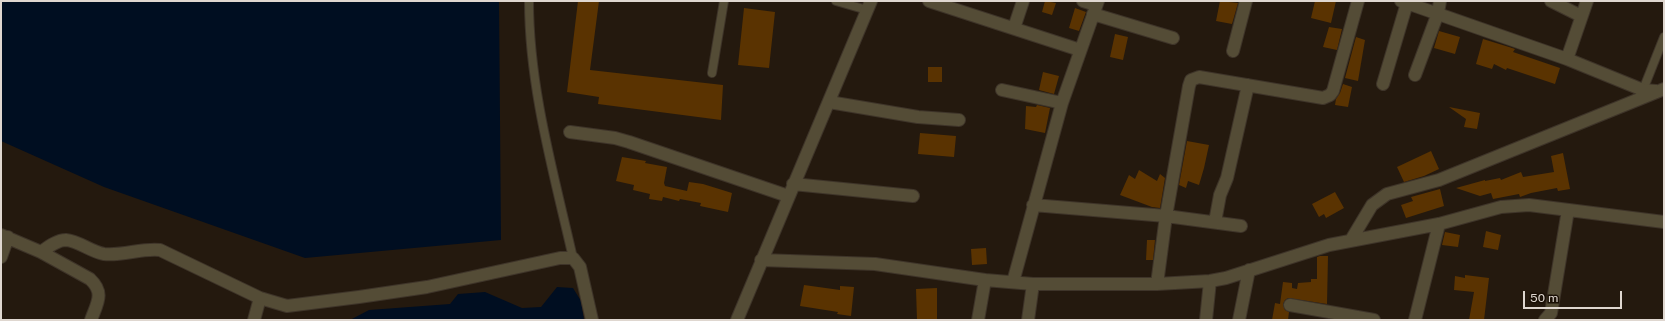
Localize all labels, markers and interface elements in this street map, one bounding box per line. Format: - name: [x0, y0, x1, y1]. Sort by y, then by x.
- scale bar: [1525, 283, 1624, 309]
- text: 50 m: [1530, 291, 1558, 305]

